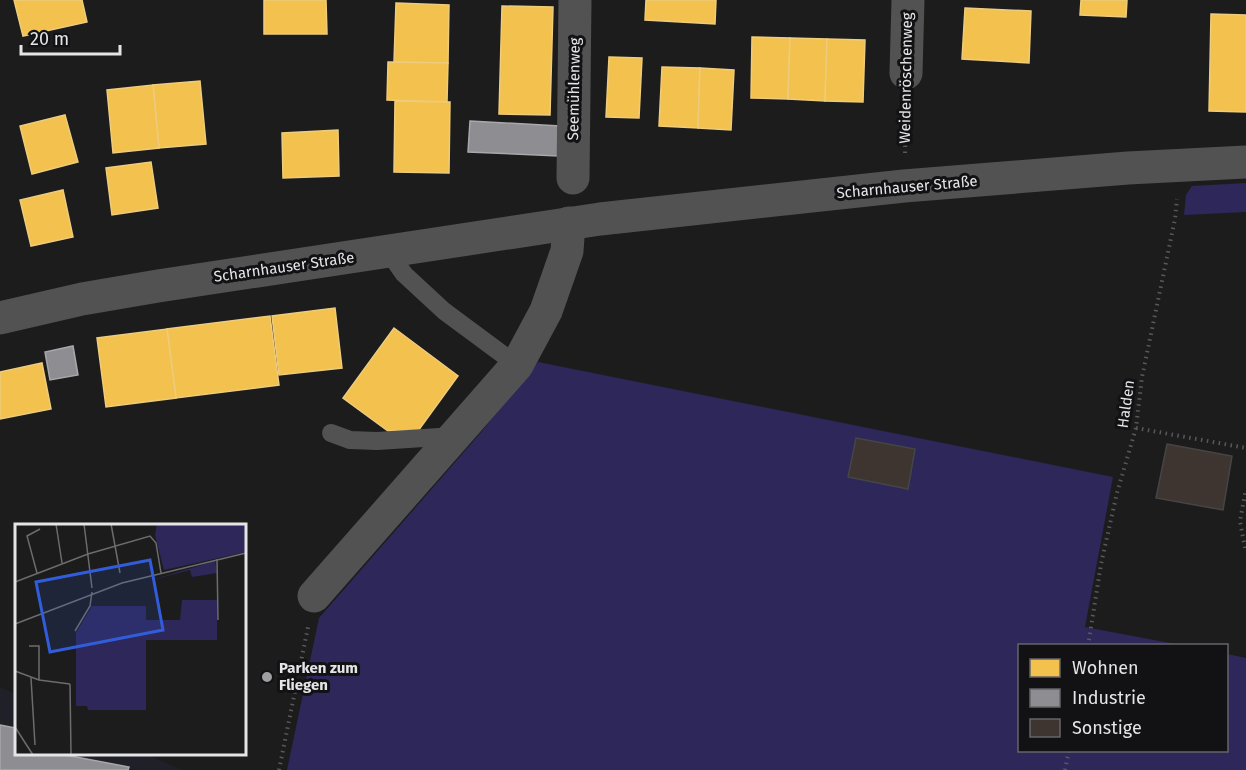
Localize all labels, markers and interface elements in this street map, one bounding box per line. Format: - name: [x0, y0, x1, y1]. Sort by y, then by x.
- street label: Weidenröschenweg: [896, 12, 916, 144]
- scale bar: [21, 18, 120, 56]
- text: 20 m: [30, 28, 69, 50]
- street label: Seemühlenweg: [564, 37, 584, 141]
- street label: Scharnhauser Straße: [836, 172, 978, 202]
- street label: Scharnhauser Straße: [213, 248, 355, 286]
- street label: Halden: [1114, 379, 1138, 429]
- inset map: [15, 524, 246, 755]
- legend: [1018, 644, 1228, 752]
- text: Wohnen: [1072, 657, 1139, 679]
- place label: Parken zum Fliegen: [279, 659, 358, 694]
- marker: Parken zum Fliegen: [260, 670, 274, 684]
- text: Industrie: [1072, 687, 1146, 709]
- text: Sonstige: [1072, 717, 1142, 739]

